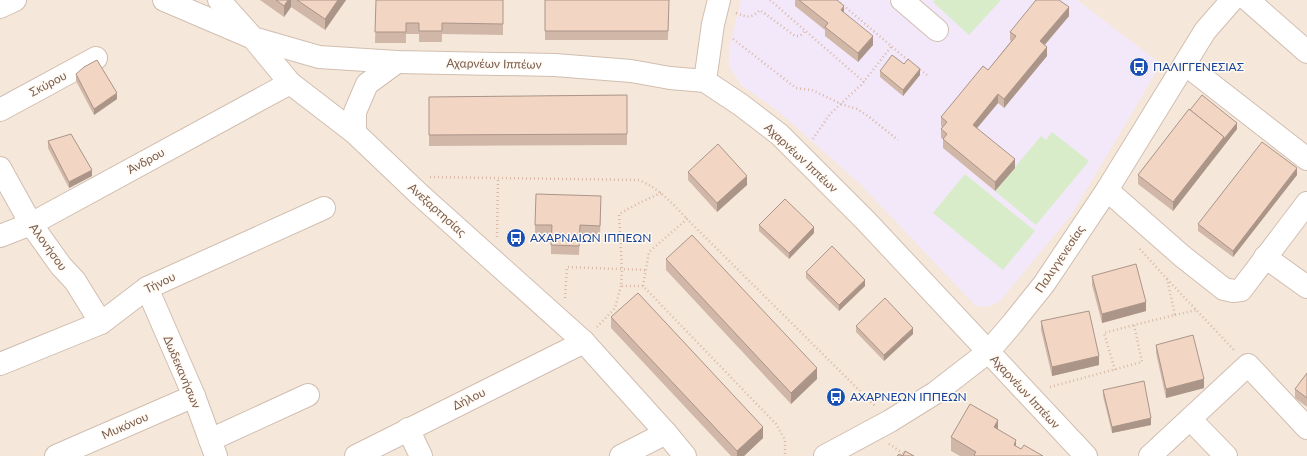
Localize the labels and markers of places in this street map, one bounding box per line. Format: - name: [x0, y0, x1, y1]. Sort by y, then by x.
- bus stop icon: ΠΑΛΙΓΓΕΝΕΣΙΑΣ: [1128, 56, 1150, 78]
- place label: ΠΑΛΙΓΓΕΝΕΣΙΑΣ: [1153, 59, 1244, 74]
- bus stop icon: ΑΧΑΡΝΑΙΩΝ ΙΠΠΕΩΝ: [505, 227, 527, 249]
- place label: ΑΧΑΡΝΑΙΩΝ ΙΠΠΕΩΝ: [530, 230, 651, 245]
- bus stop icon: ΑΧΑΡΝΕΩΝ ΙΠΠΕΩΝ: [825, 386, 847, 408]
- place label: ΑΧΑΡΝΕΩΝ ΙΠΠΕΩΝ: [850, 389, 967, 404]

